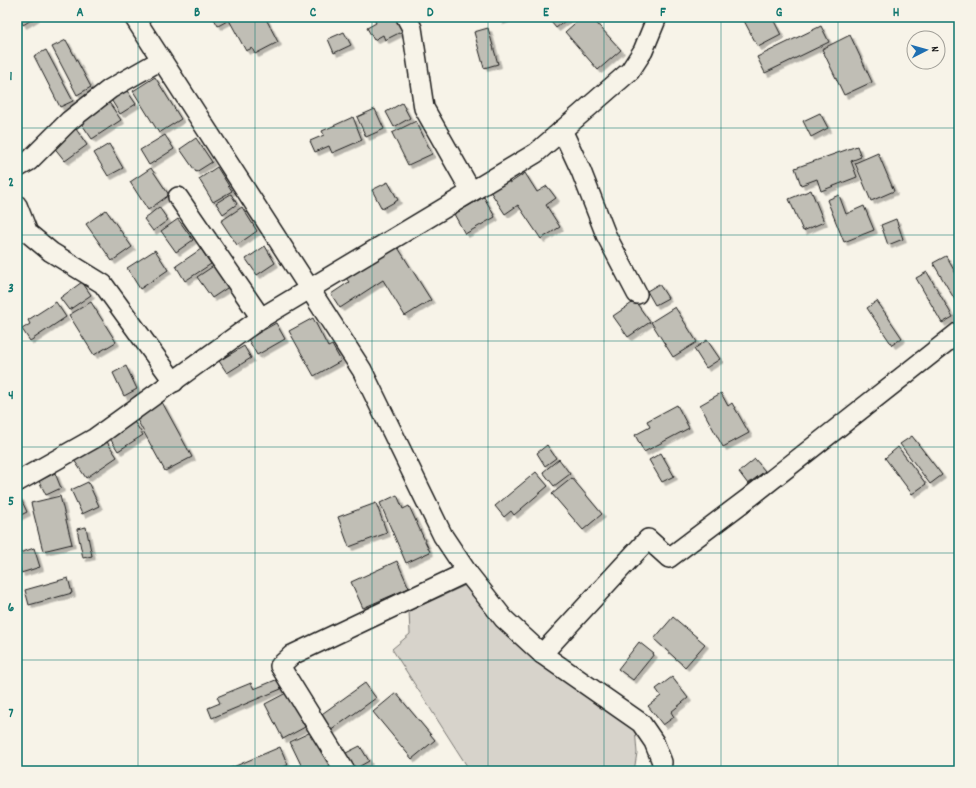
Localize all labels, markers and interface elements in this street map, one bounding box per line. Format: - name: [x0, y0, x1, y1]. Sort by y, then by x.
- text: A: [76, 4, 84, 23]
- text: B: [194, 4, 200, 23]
- text: C: [310, 4, 317, 23]
- text: D: [427, 4, 434, 23]
- text: E: [543, 4, 550, 23]
- text: F: [660, 4, 666, 23]
- text: G: [776, 4, 783, 23]
- text: H: [893, 4, 900, 23]
- north arrow: [906, 30, 946, 70]
- text: N: [926, 46, 942, 53]
- text: 1: [10, 68, 13, 87]
- text: 2: [8, 174, 14, 193]
- text: 3: [8, 280, 14, 299]
- text: 4: [8, 387, 14, 406]
- text: 5: [8, 493, 14, 512]
- text: 6: [8, 599, 15, 618]
- text: 7: [9, 705, 14, 724]

